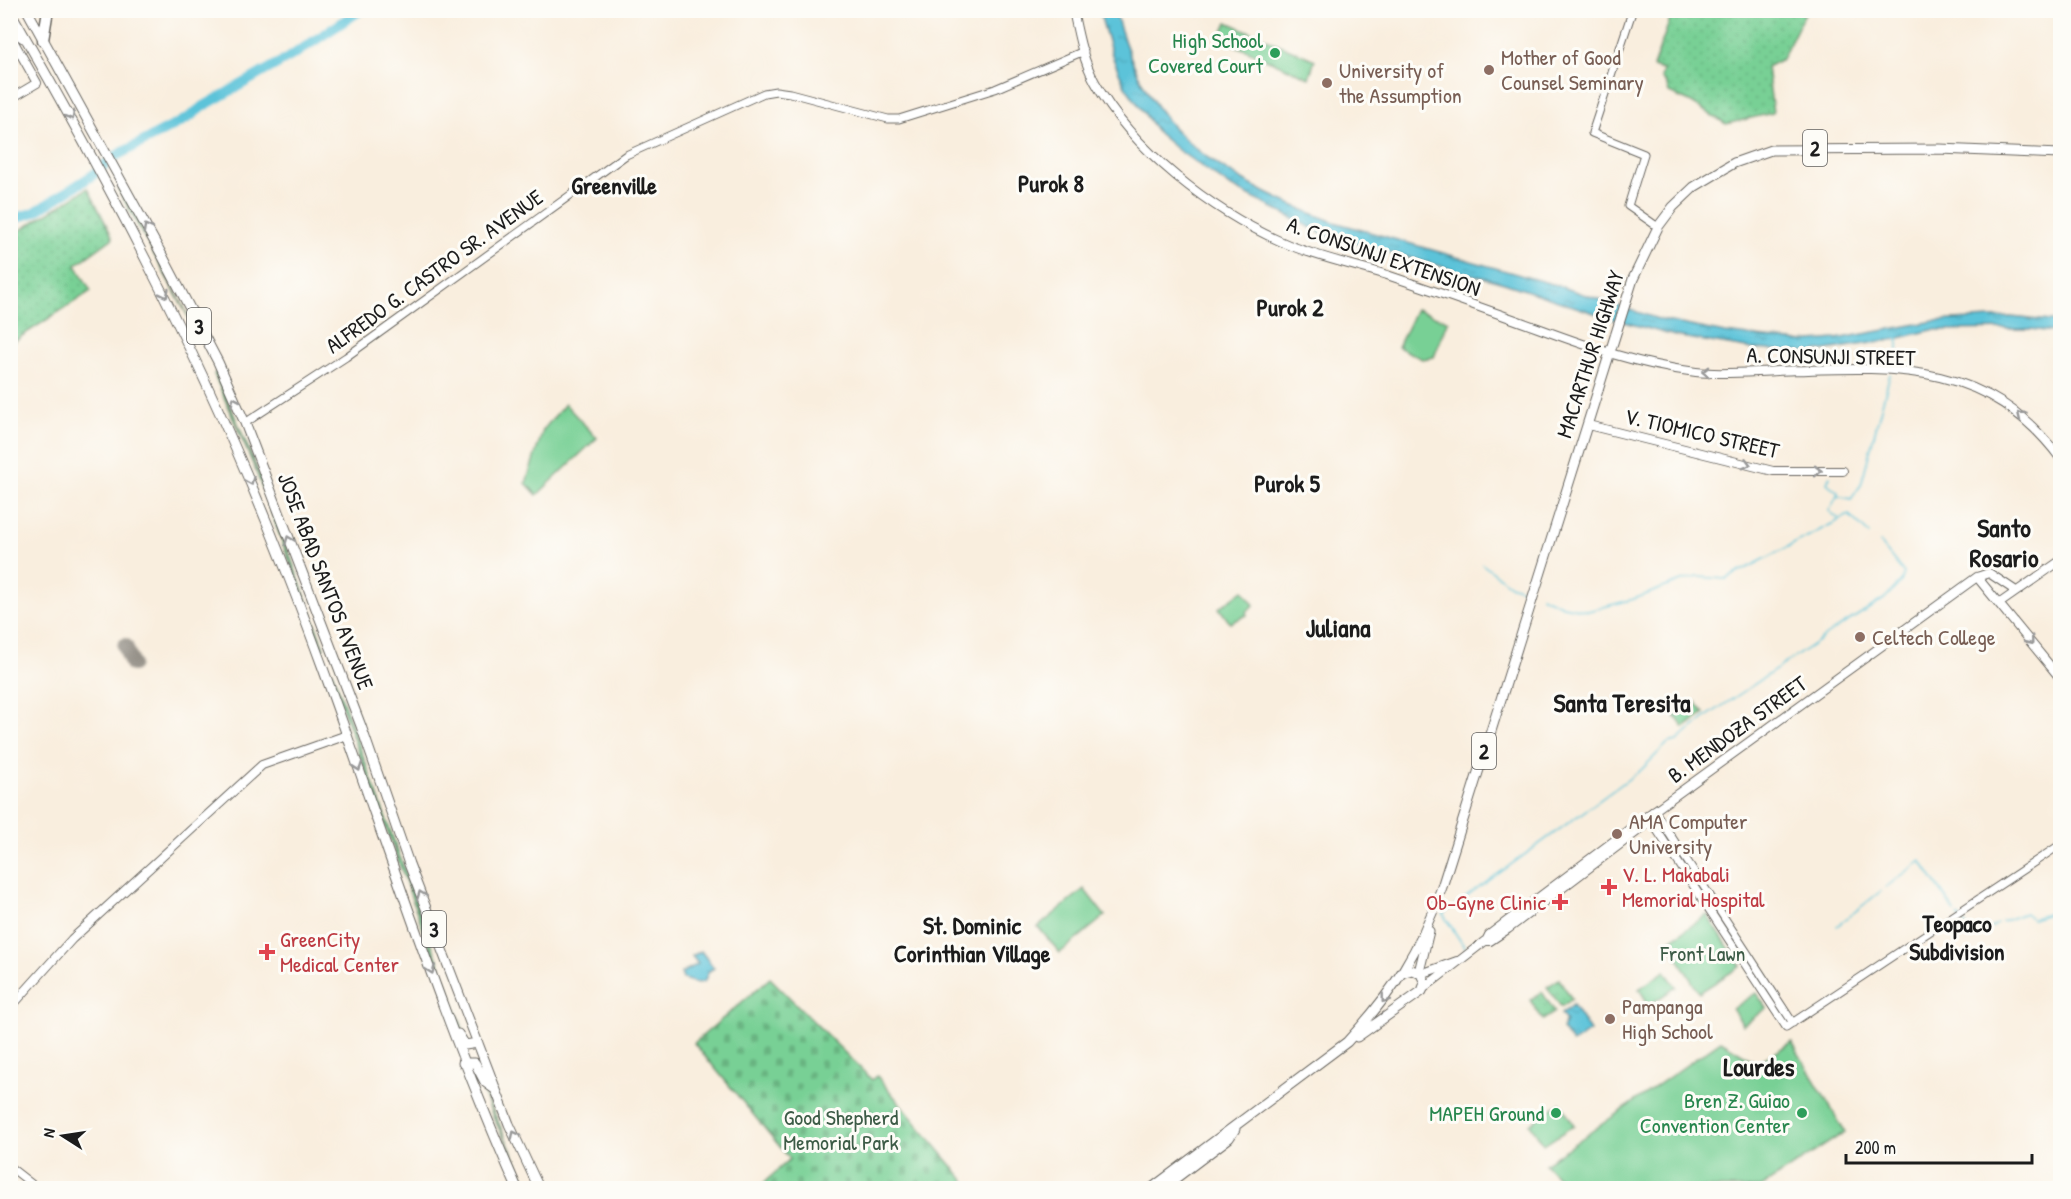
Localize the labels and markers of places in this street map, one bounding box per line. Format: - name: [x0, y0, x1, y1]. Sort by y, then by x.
- place label: High School Covered Court: [1148, 25, 1263, 80]
- place label: Mother of Good Counsel Seminary: [1501, 42, 1644, 97]
- marker: High School Covered Court: [1268, 46, 1282, 60]
- place label: University of the Assumption: [1339, 55, 1462, 110]
- marker: Mother of Good Counsel Seminary: [1482, 63, 1496, 77]
- marker: University of the Assumption: [1320, 76, 1334, 90]
- place label: Celtech College: [1872, 622, 1996, 652]
- marker: Celtech College: [1853, 630, 1867, 644]
- place label: AMA Computer University: [1629, 806, 1748, 861]
- marker: AMA Computer University: [1610, 827, 1624, 841]
- place label: V. L. Makabali Memorial Hospital: [1622, 859, 1765, 914]
- marker: V. L. Makabali Memorial Hospital: [1600, 878, 1618, 896]
- place label: Ob-Gyne Clinic: [1426, 887, 1546, 917]
- marker: Ob-Gyne Clinic: [1551, 893, 1569, 911]
- place label: GreenCity Medical Center: [280, 924, 400, 979]
- marker: GreenCity Medical Center: [258, 943, 276, 961]
- place label: Pampanga High School: [1622, 991, 1713, 1046]
- marker: Pampanga High School: [1603, 1012, 1617, 1026]
- place label: Bren Z. Guiao Convention Center: [1640, 1085, 1791, 1140]
- place label: MAPEH Ground: [1429, 1098, 1544, 1128]
- marker: MAPEH Ground: [1549, 1106, 1563, 1120]
- marker: Bren Z. Guiao Convention Center: [1795, 1106, 1809, 1120]

